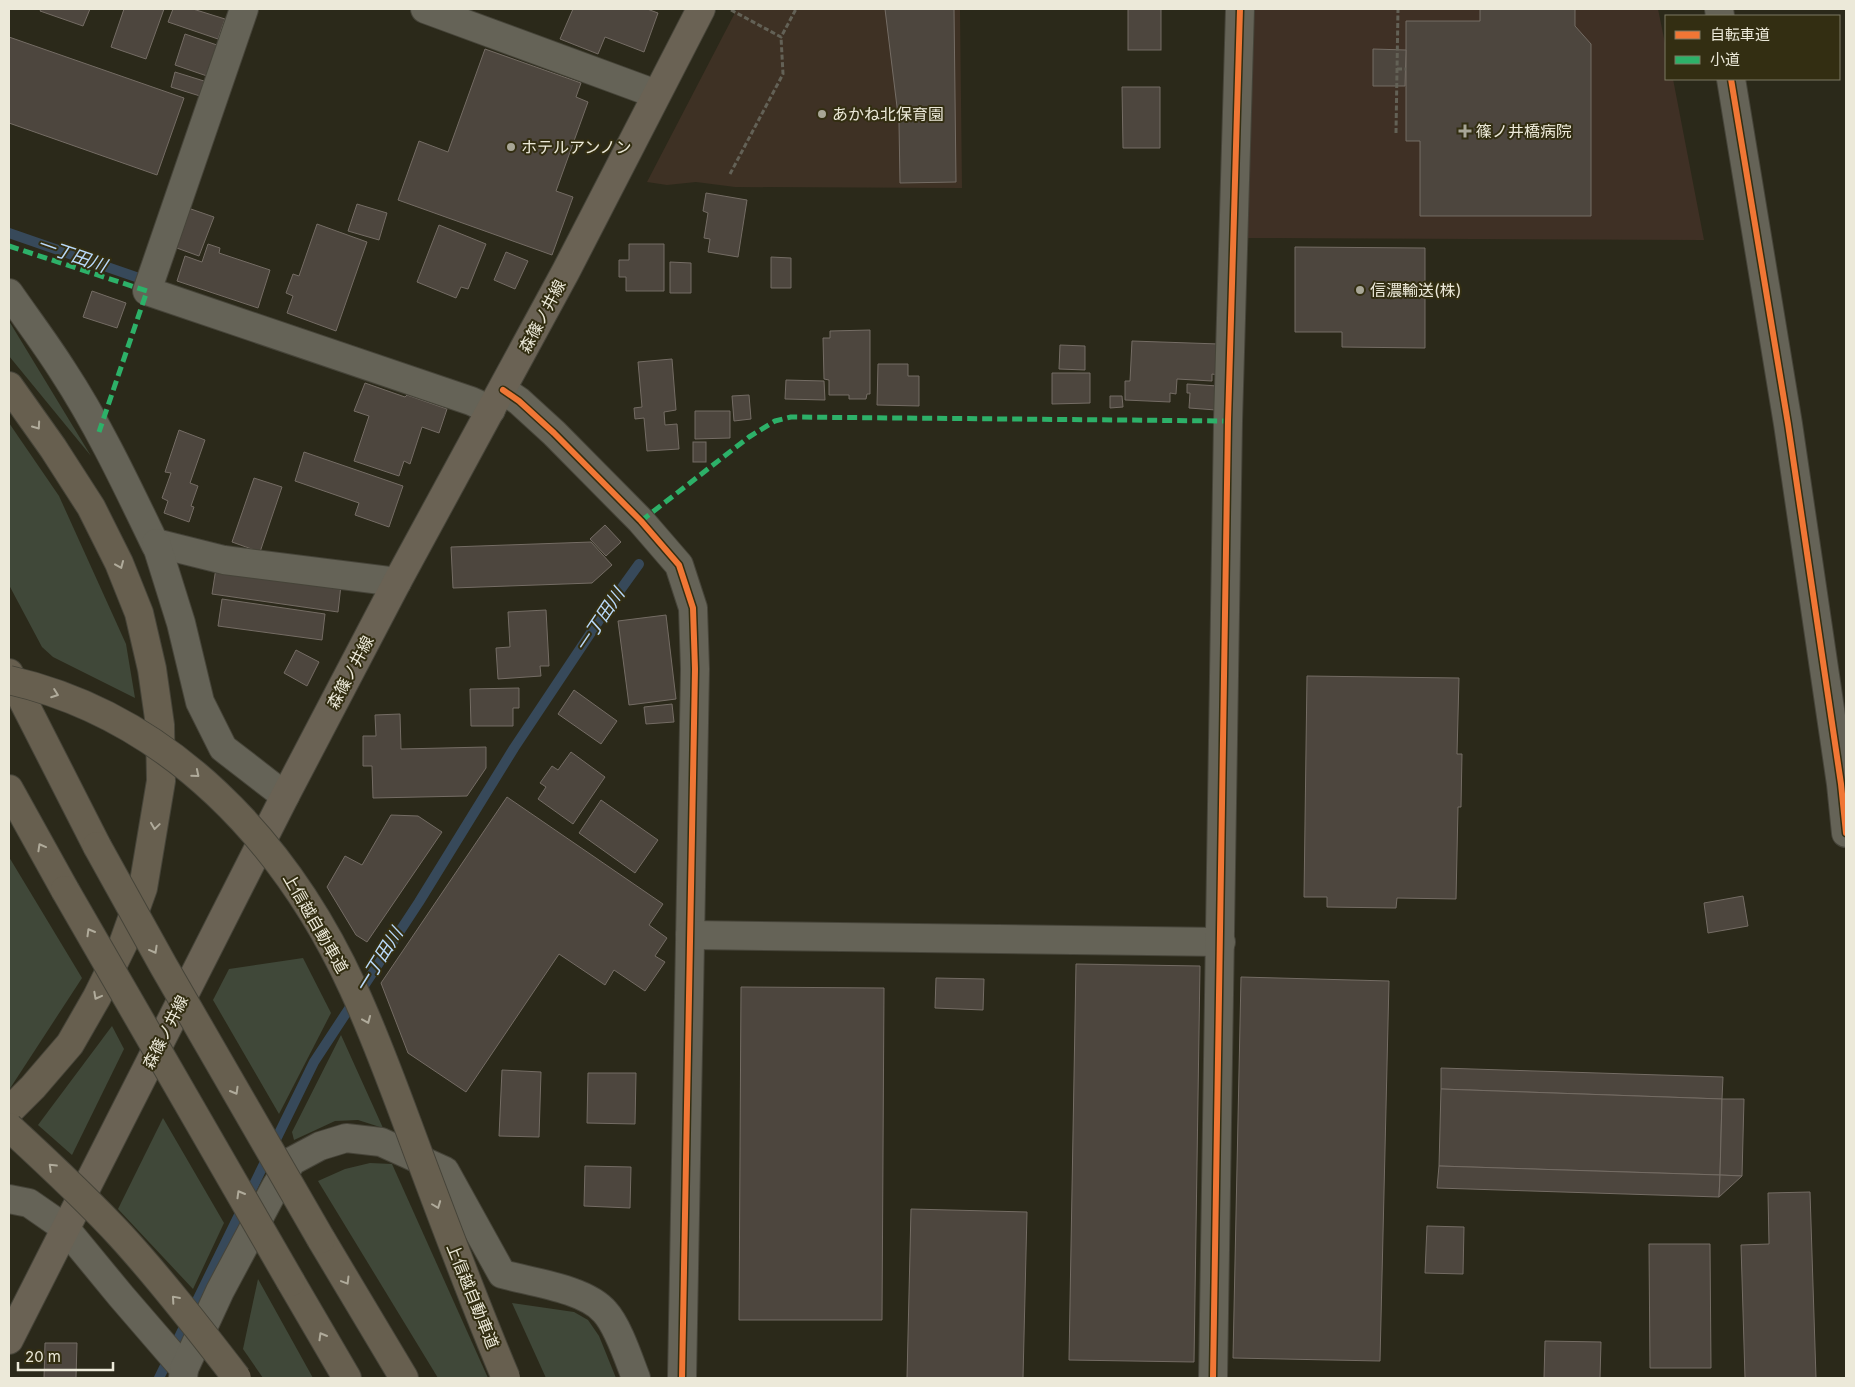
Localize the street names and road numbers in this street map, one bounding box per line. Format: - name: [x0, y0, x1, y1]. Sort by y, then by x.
- street label: 森篠ノ井線: [514, 276, 570, 356]
- street label: 森篠ノ井線: [322, 632, 378, 712]
- street label: 上信越自動車道: [279, 869, 353, 977]
- street label: 森篠ノ井線: [138, 992, 192, 1072]
- street label: 上信越自動車道: [443, 1240, 503, 1352]

